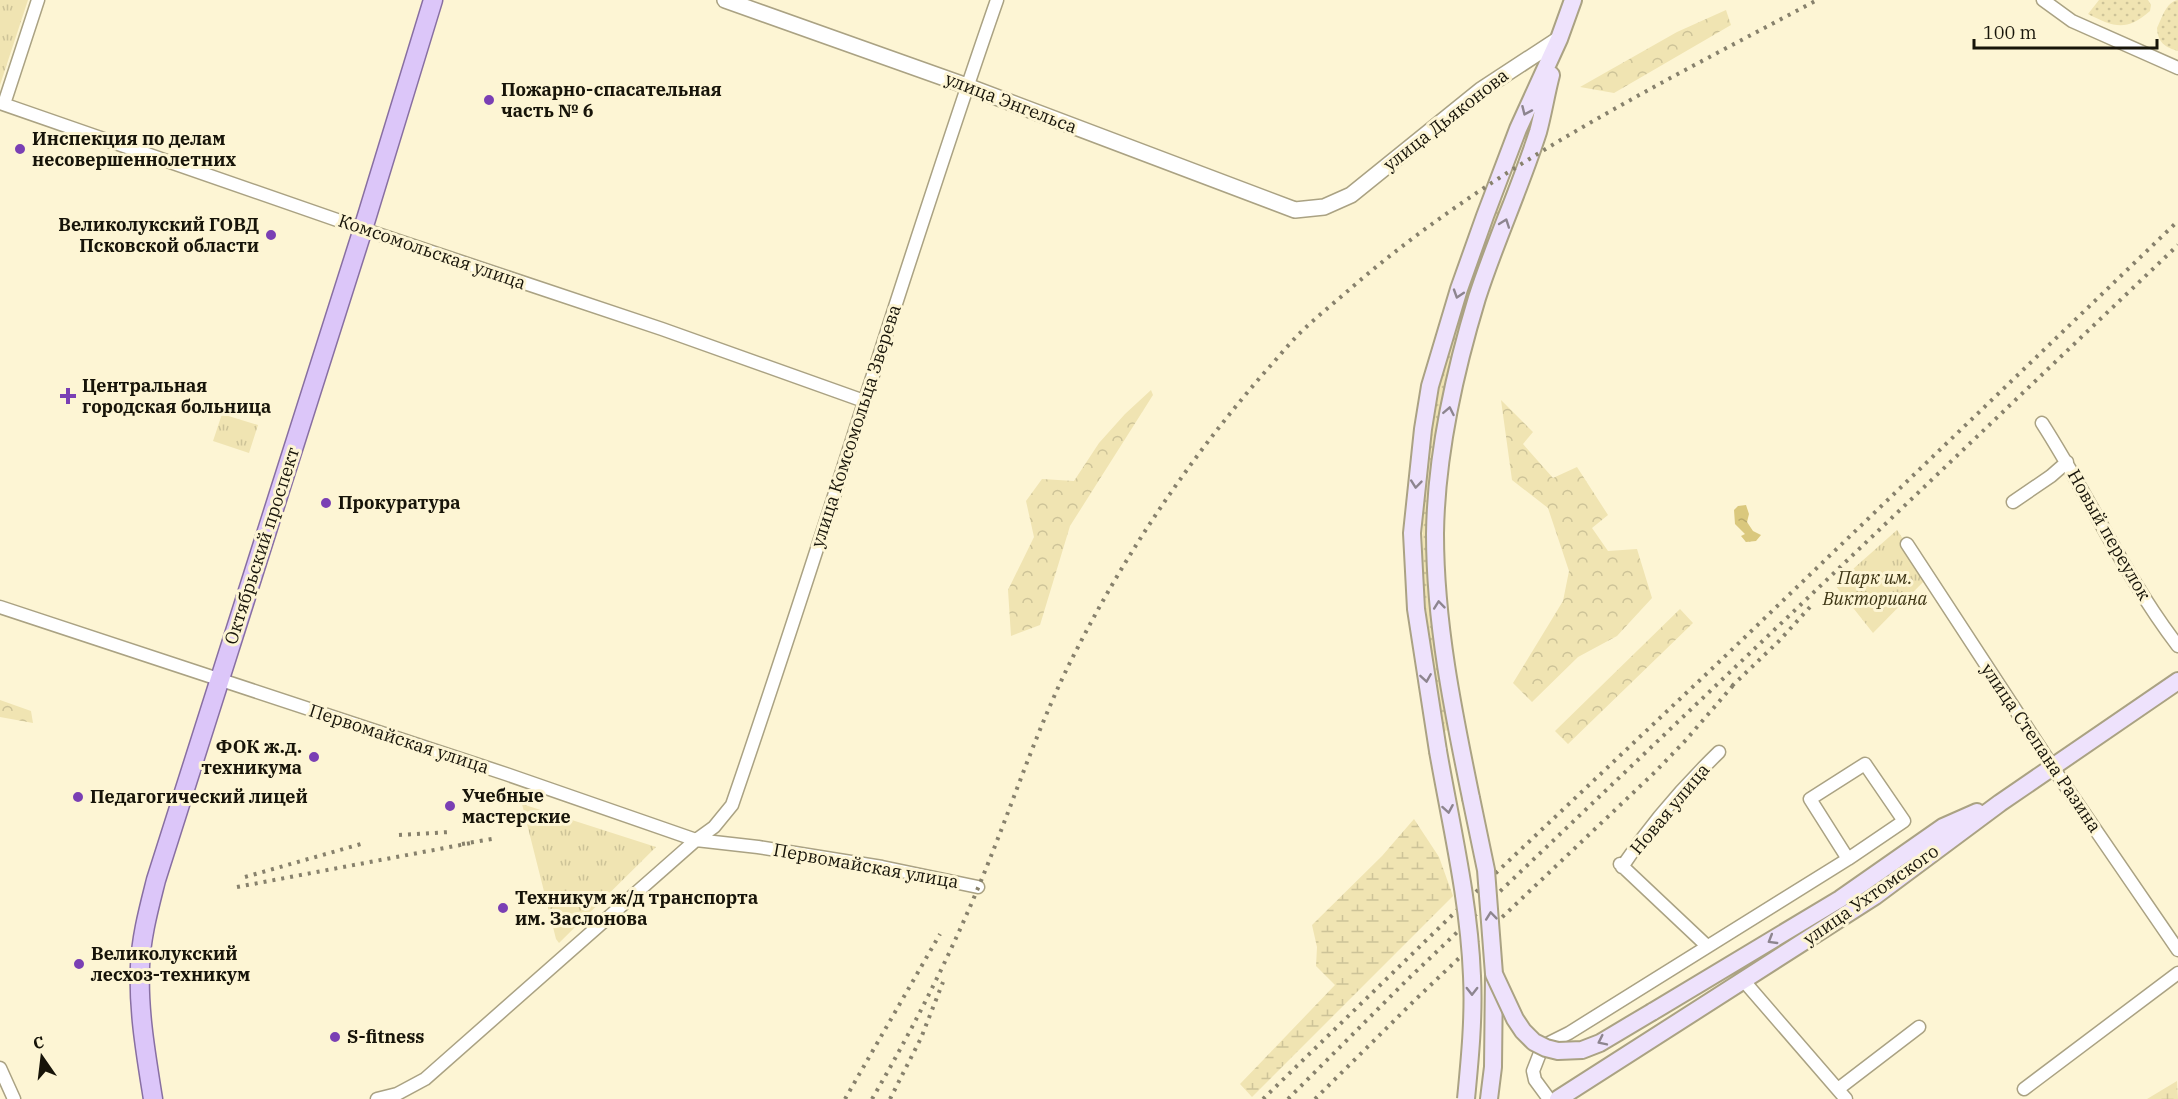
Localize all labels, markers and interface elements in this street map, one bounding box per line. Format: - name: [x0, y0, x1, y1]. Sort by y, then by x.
- scale bar: [1974, 12, 2157, 50]
- text: 100 m: [1983, 21, 2037, 44]
- street label: улица Дьяконова: [1379, 63, 1513, 176]
- street label: улица Энгельса: [942, 67, 1081, 138]
- place label: Пожарно-спасательная часть № 6: [501, 78, 722, 122]
- marker: Пожарно-спасательная часть № 6: [482, 93, 496, 107]
- one-way arrow: [1521, 105, 1533, 116]
- place label: Инспекция по делам несовершеннолетних: [32, 127, 237, 171]
- marker: Инспекция по делам несовершеннолетних: [13, 142, 27, 156]
- street label: Комсомольская улица: [335, 209, 529, 294]
- place label: Великолукский ГОВД Псковской области: [58, 213, 259, 257]
- one-way arrow: [1497, 219, 1510, 229]
- marker: Великолукский ГОВД Псковской области: [264, 228, 278, 242]
- one-way arrow: [1452, 288, 1465, 299]
- street label: улица Комсомольца Зверева: [805, 301, 906, 550]
- place label: Центральная городская больница: [82, 374, 271, 418]
- marker: Центральная городская больница: [59, 387, 77, 405]
- one-way arrow: [1442, 406, 1455, 416]
- street label: Октябрьский проспект: [219, 444, 304, 647]
- street label: Новый переулок: [2063, 465, 2157, 605]
- one-way arrow: [1411, 479, 1423, 488]
- place label: Прокуратура: [338, 491, 461, 514]
- marker: Прокуратура: [319, 496, 333, 510]
- park label: Парк им. Викториана: [1822, 566, 1928, 610]
- one-way arrow: [1433, 601, 1446, 610]
- street label: улица Степана Разина: [1976, 659, 2107, 837]
- one-way arrow: [1419, 672, 1432, 682]
- street label: Первомайская улица: [306, 699, 492, 779]
- place label: ФОК ж.д. техникума: [201, 735, 302, 779]
- marker: ФОК ж.д. техникума: [307, 750, 321, 764]
- street label: Новая улица: [1625, 758, 1715, 859]
- place label: Учебные мастерские: [462, 784, 571, 828]
- place label: Педагогический лицей: [90, 785, 308, 808]
- marker: Педагогический лицей: [71, 790, 85, 804]
- marker: Учебные мастерские: [443, 799, 457, 813]
- one-way arrow: [1442, 804, 1454, 813]
- street label: Первомайская улица: [772, 838, 961, 893]
- street label: улица Ухтомского: [1798, 839, 1943, 950]
- place label: Техникум ж/д транспорта им. Заслонова: [515, 886, 758, 930]
- marker: Техникум ж/д транспорта им. Заслонова: [496, 901, 510, 915]
- one-way arrow: [1485, 911, 1498, 920]
- one-way arrow: [1768, 933, 1778, 944]
- place label: Великолукский лесхоз-техникум: [90, 942, 250, 986]
- marker: Великолукский лесхоз-техникум: [72, 957, 86, 971]
- one-way arrow: [1466, 987, 1478, 996]
- place label: S-fitness: [347, 1025, 424, 1048]
- north arrow: [12, 1027, 72, 1087]
- marker: S-fitness: [328, 1030, 342, 1044]
- text: С: [31, 1031, 46, 1053]
- one-way arrow: [1597, 1034, 1608, 1046]

